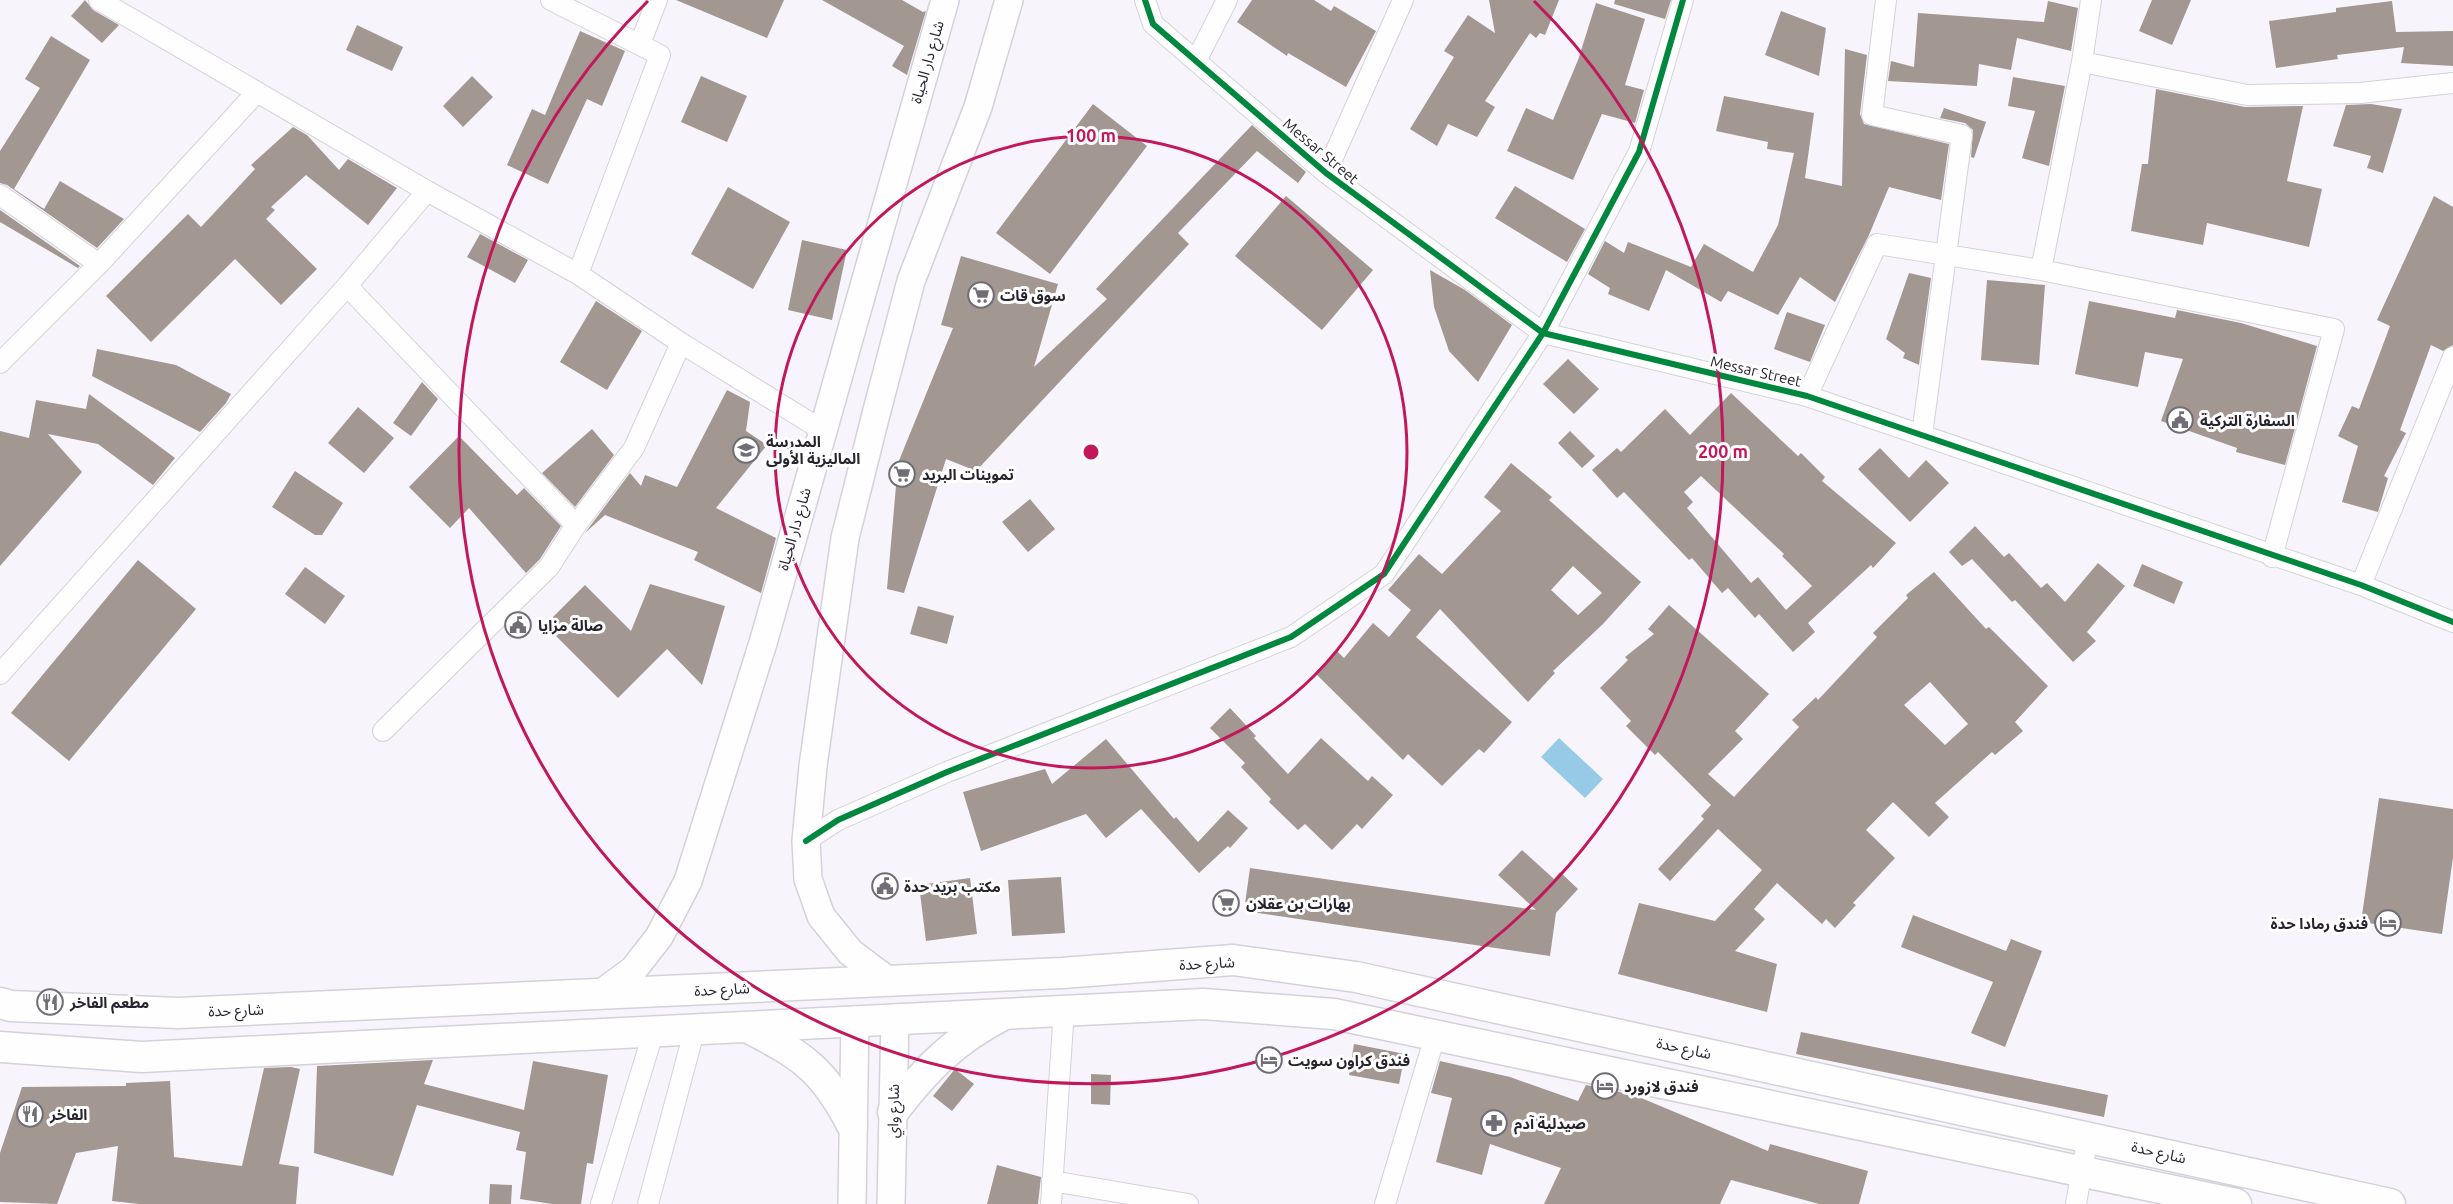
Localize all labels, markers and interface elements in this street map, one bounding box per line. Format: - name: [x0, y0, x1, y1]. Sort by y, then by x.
- street label: شارع دار الحياة: [907, 18, 951, 106]
- street label: Messar Street: [1280, 115, 1362, 187]
- text: 100 m: [1066, 125, 1116, 145]
- supermarket icon: سوق قات: [966, 280, 996, 310]
- place label: سوق قات: [1000, 287, 1066, 305]
- street label: Messar Street: [1709, 352, 1803, 390]
- public building icon: السفارة التركية: [2165, 405, 2195, 435]
- place label: السفارة التركية: [2200, 412, 2295, 430]
- place label: المدرسة الماليزية الأولى: [766, 433, 860, 468]
- school or university icon: المدرسة الماليزية الأولى: [731, 435, 761, 465]
- text: 200 m: [1698, 441, 1748, 461]
- centre of rings: [1081, 442, 1101, 462]
- supermarket icon: تموينات البريد: [887, 459, 917, 489]
- place label: تموينات البريد: [922, 466, 1015, 484]
- street label: شارع دار الحياة: [774, 485, 818, 573]
- public building icon: صالة مزايا: [503, 610, 533, 640]
- place label: صالة مزايا: [538, 617, 603, 635]
- public building icon: مكتب بريد حدة: [870, 871, 900, 901]
- place label: مكتب بريد حدة: [904, 878, 1001, 896]
- supermarket icon: بهارات بن عقلان: [1211, 888, 1241, 918]
- place label: بهارات بن عقلان: [1246, 895, 1351, 913]
- hotel icon: فندق رمادا حدة: [2373, 908, 2403, 938]
- place label: فندق رمادا حدة: [2271, 915, 2368, 933]
- street label: شارع حدة: [1179, 953, 1236, 977]
- street label: شارع حدة: [694, 979, 751, 1003]
- restaurant icon: مطعم الفاخر: [35, 987, 65, 1017]
- place label: مطعم الفاخر: [69, 994, 149, 1014]
- street label: شارع حدة: [208, 1001, 264, 1023]
- street label: شارع حدة: [1654, 1034, 1713, 1066]
- hotel icon: فندق كراون سويت: [1254, 1045, 1284, 1075]
- place label: فندق كراون سويت: [1288, 1052, 1410, 1070]
- hotel icon: فندق لازورد: [1590, 1071, 1620, 1101]
- place label: فندق لازورد: [1624, 1078, 1698, 1096]
- street label: شارع واي: [884, 1083, 906, 1138]
- restaurant icon: الفاخر: [15, 1099, 45, 1129]
- place label: الفاخر: [49, 1106, 87, 1124]
- pharmacy icon: صيدلية آدم: [1479, 1108, 1509, 1138]
- place label: صيدلية آدم: [1514, 1115, 1586, 1135]
- street label: شارع حدة: [2129, 1137, 2188, 1170]

